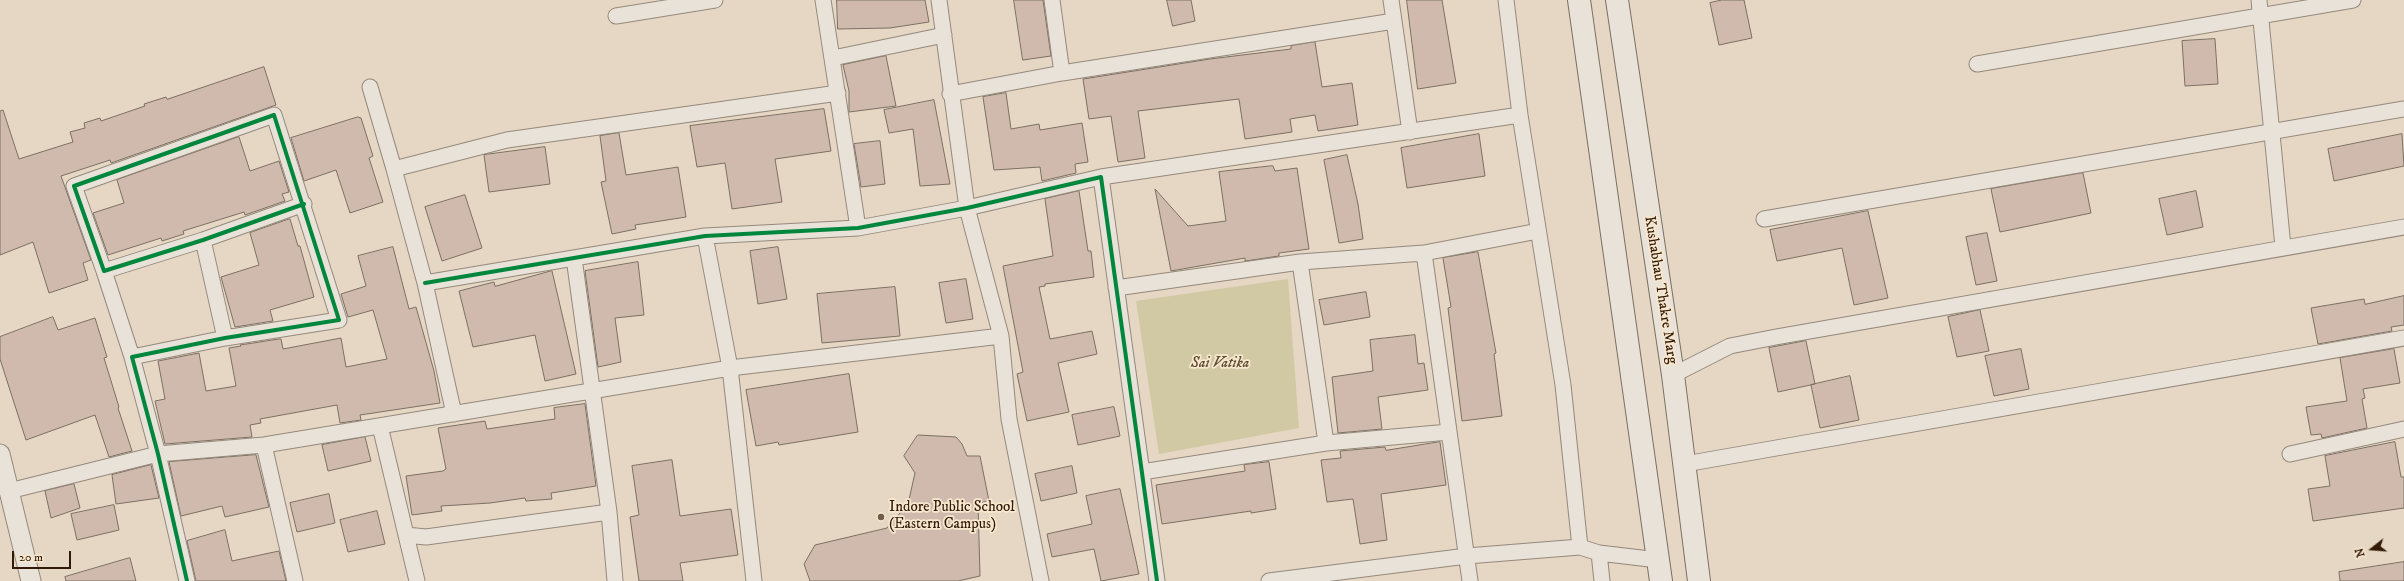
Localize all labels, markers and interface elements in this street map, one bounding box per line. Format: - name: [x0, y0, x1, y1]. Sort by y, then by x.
- street label: Kushabhau Thakre Marg: [1639, 215, 1681, 365]
- park label: Sai Vatika: [1191, 355, 1249, 373]
- place label: Indore Public School (Eastern Campus): [889, 499, 1015, 534]
- marker: Indore Public School (Eastern Campus): [876, 512, 886, 522]
- north arrow: [2352, 529, 2392, 569]
- scale bar: [14, 543, 73, 569]
- text: N: [2353, 546, 2369, 559]
- text: 20 m: [19, 550, 43, 565]

